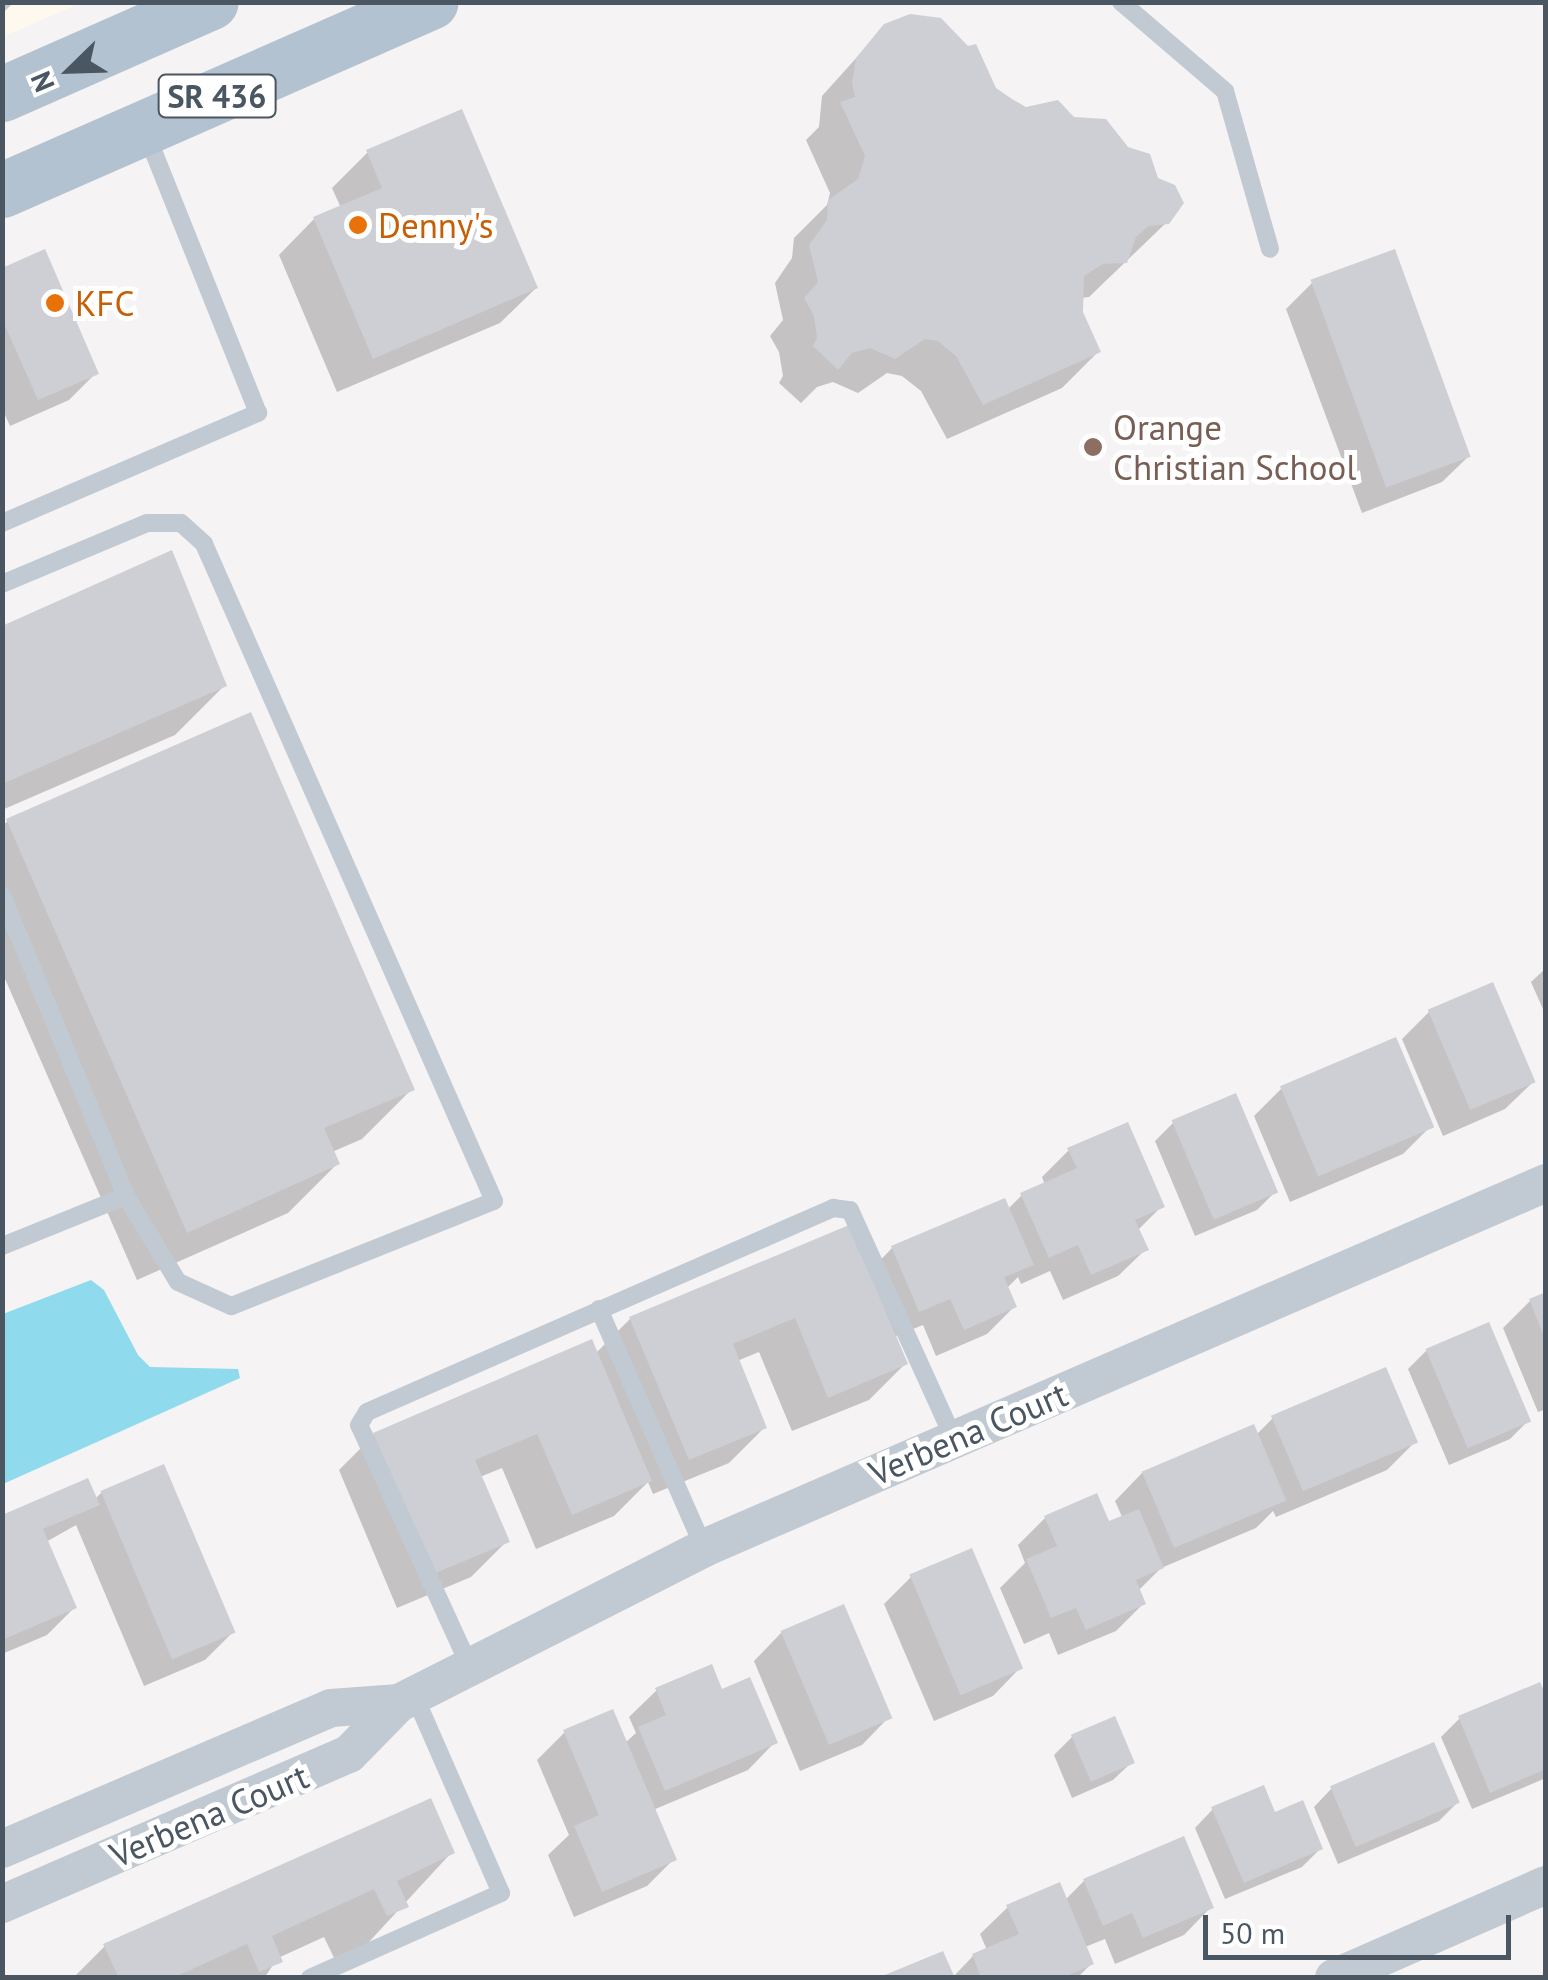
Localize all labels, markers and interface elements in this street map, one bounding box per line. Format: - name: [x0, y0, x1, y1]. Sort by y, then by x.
- north arrow: [20, 20, 120, 120]
- text: N: [21, 66, 63, 98]
- road number: SR 436: [157, 69, 277, 123]
- place label: Denny's: [378, 204, 493, 246]
- marker: Denny's: [347, 214, 369, 236]
- place label: KFC: [75, 282, 134, 324]
- marker: KFC: [44, 292, 66, 314]
- place label: Orange Christian School: [1113, 406, 1356, 488]
- marker: Orange Christian School: [1082, 436, 1104, 458]
- street label: Verbena Court: [863, 1372, 1073, 1494]
- street label: Verbena Court: [104, 1754, 314, 1876]
- scale bar: [1208, 1895, 1516, 1957]
- text: 50 m: [1220, 1913, 1285, 1952]

